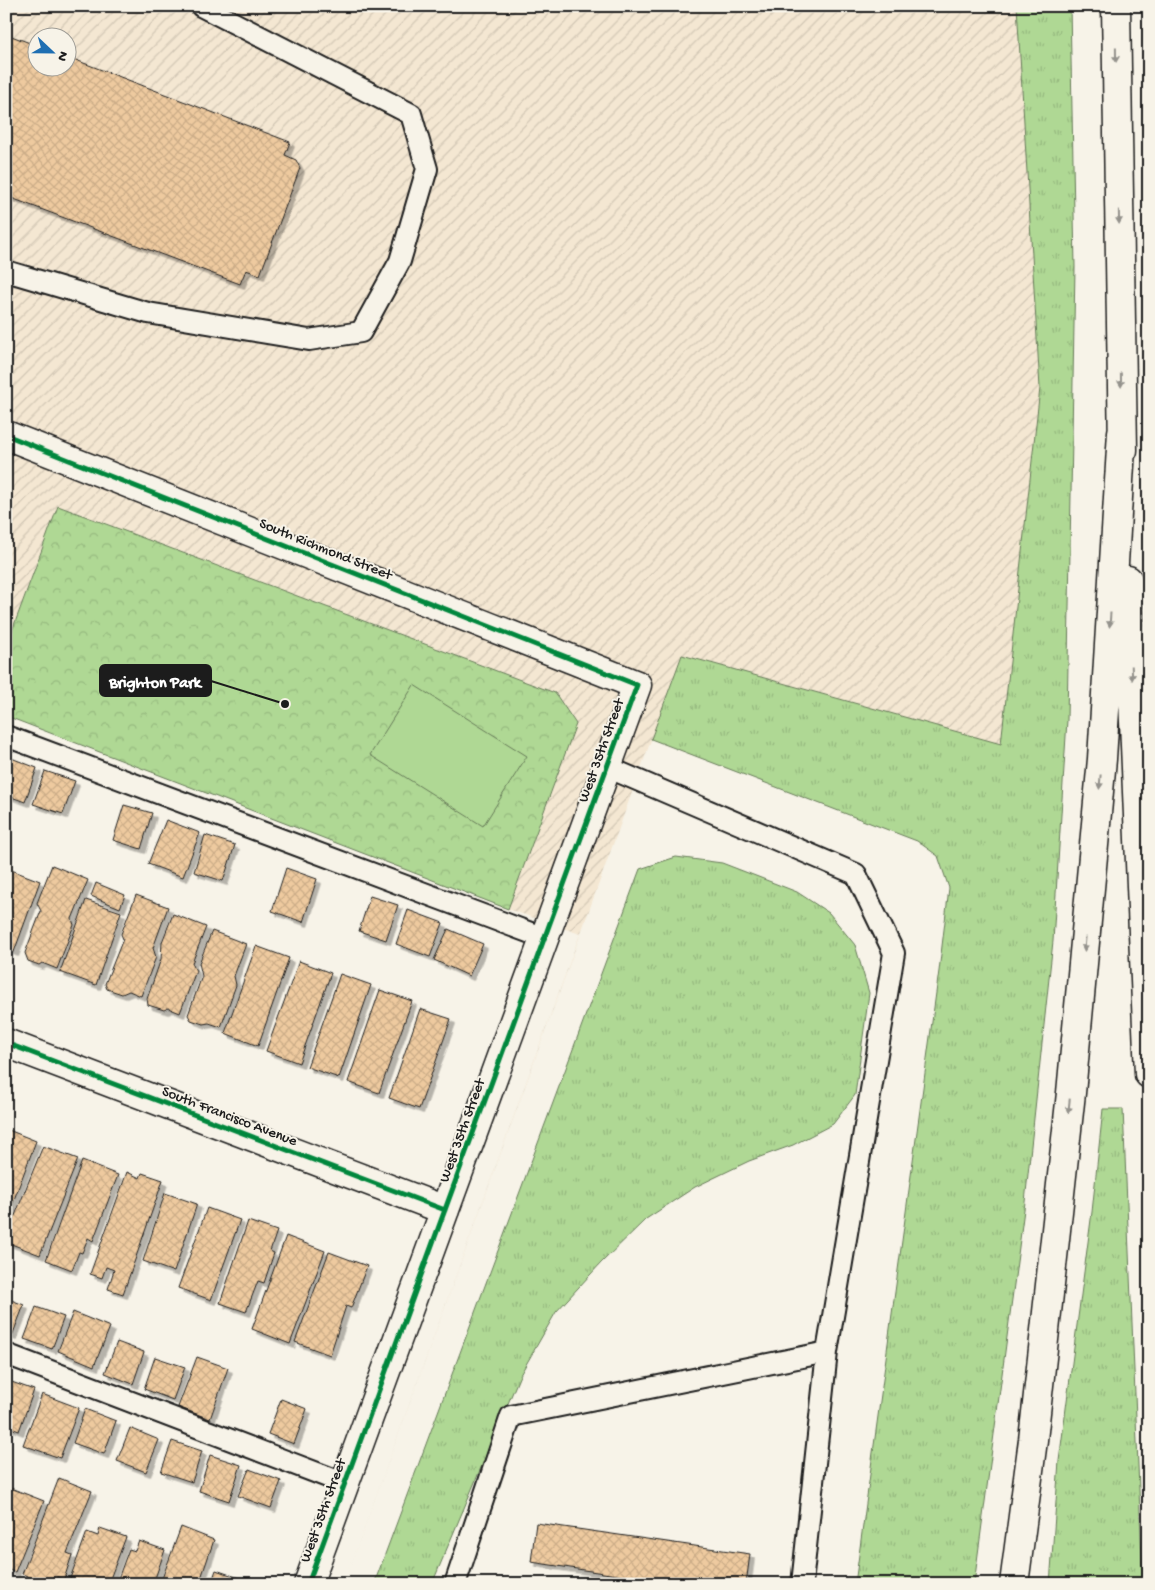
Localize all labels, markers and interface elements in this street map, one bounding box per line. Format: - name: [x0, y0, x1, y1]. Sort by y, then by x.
- north arrow: [28, 28, 78, 78]
- one-way arrow: [1113, 47, 1121, 63]
- text: N: [52, 49, 71, 63]
- one-way arrow: [1115, 210, 1123, 226]
- one-way arrow: [1117, 372, 1125, 388]
- street label: South Richmond Street: [256, 515, 396, 585]
- one-way arrow: [1106, 612, 1114, 628]
- callout: Brighton Park: [100, 665, 211, 696]
- one-way arrow: [1128, 665, 1136, 681]
- text: Brighton Park: [108, 675, 203, 694]
- street label: West 35th Street: [575, 695, 630, 805]
- one-way arrow: [1096, 775, 1104, 791]
- one-way arrow: [1080, 936, 1088, 952]
- street label: West 35th Street: [436, 1075, 491, 1185]
- street label: South Francisco Avenue: [159, 1083, 300, 1151]
- one-way arrow: [1065, 1098, 1073, 1114]
- street label: West 35th Street: [297, 1455, 352, 1565]

